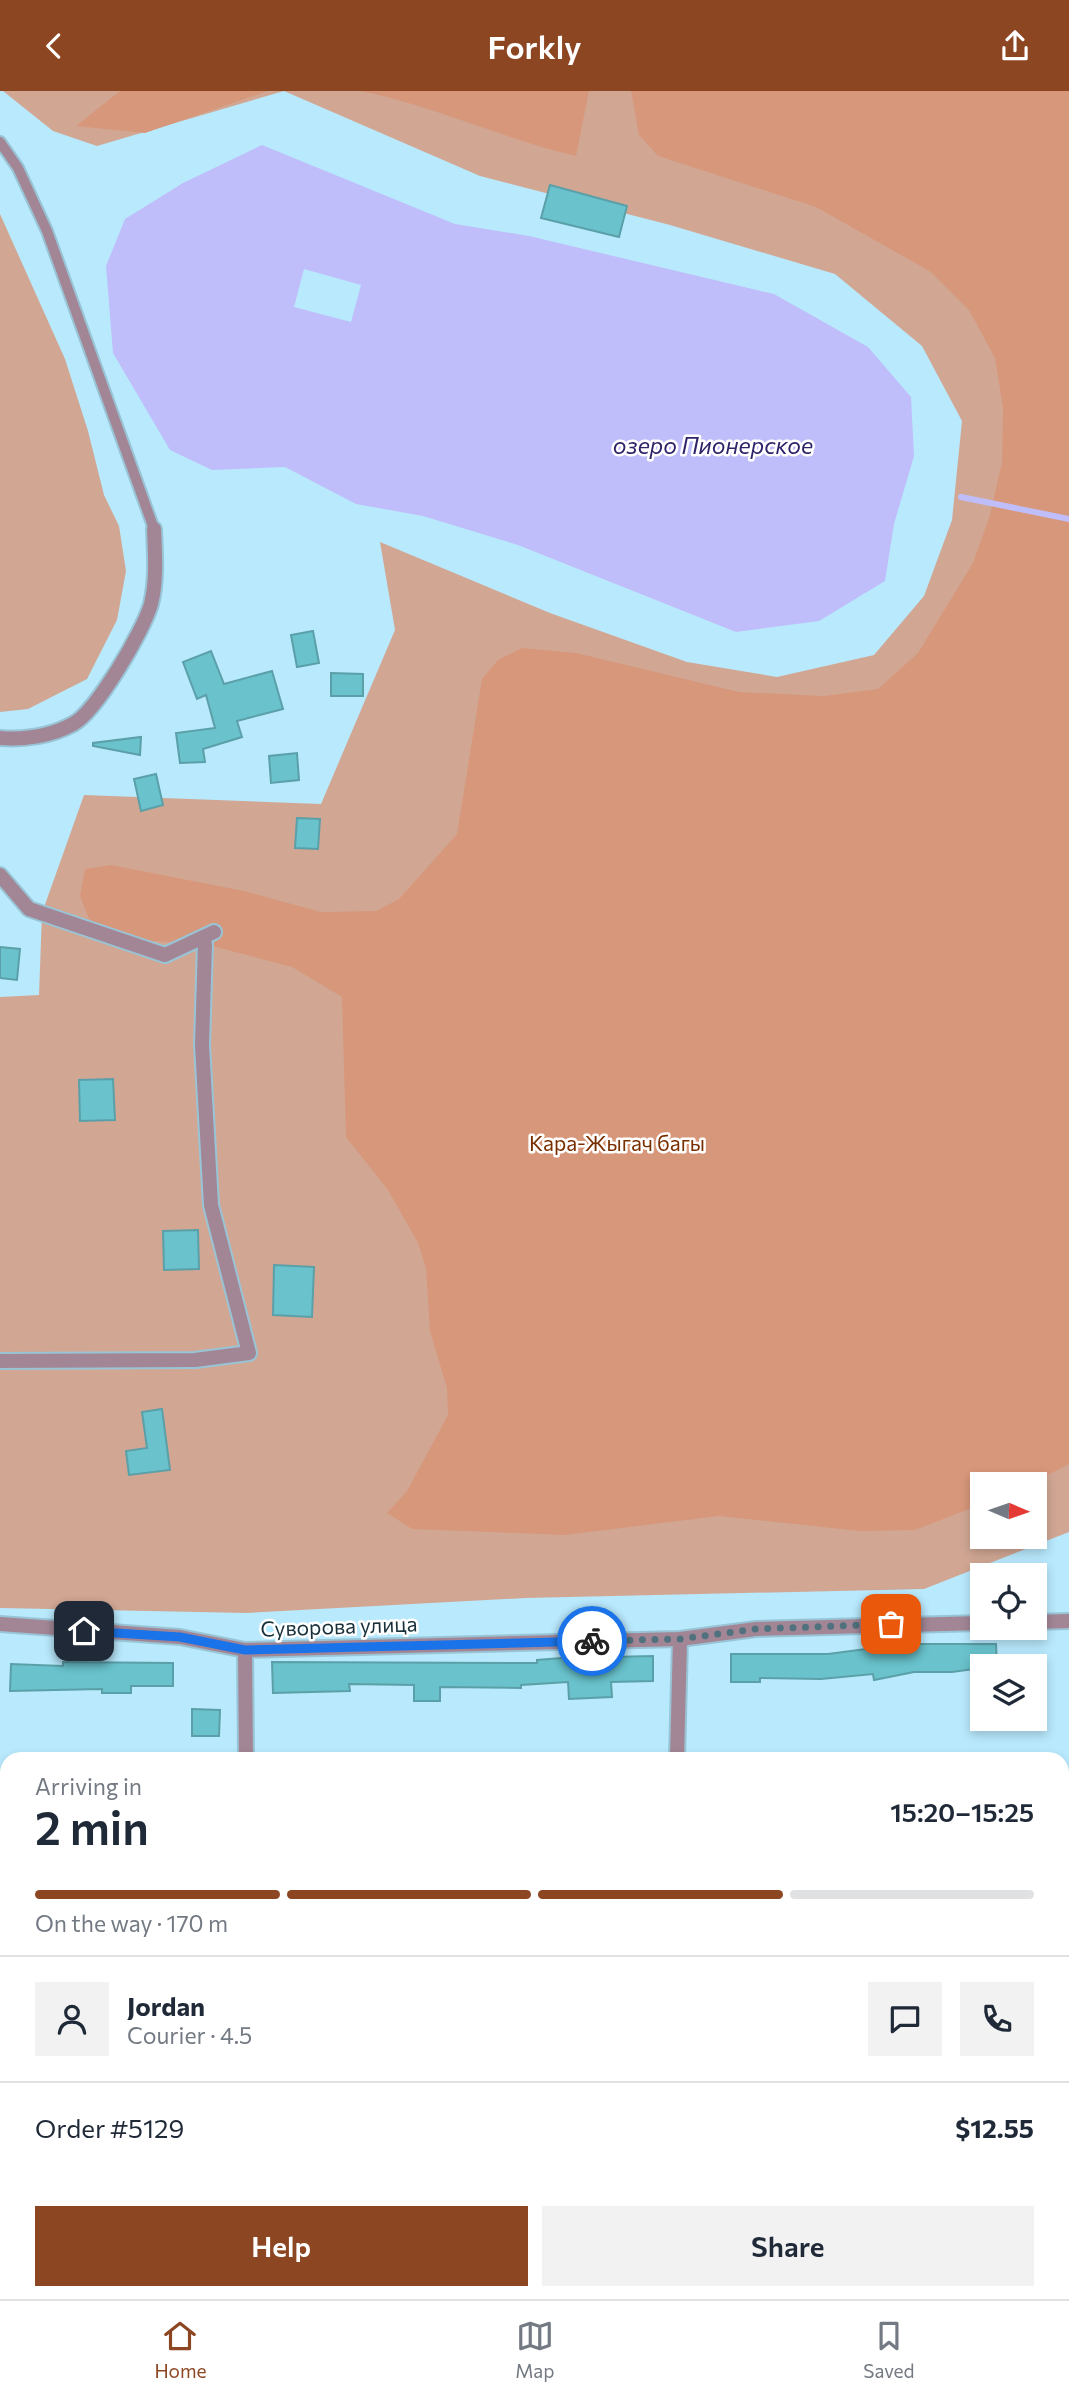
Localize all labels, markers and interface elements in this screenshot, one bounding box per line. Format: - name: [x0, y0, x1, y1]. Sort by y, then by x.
- text: Forkly: [488, 26, 581, 66]
- icon: back: [35, 27, 73, 65]
- icon: share: [996, 27, 1034, 65]
- water label: озеро Пионерское: [613, 431, 813, 459]
- park label: Кара-Жыгач багы: [529, 1130, 705, 1155]
- north arrow: [970, 1472, 1046, 1549]
- map controls: [970, 1472, 1047, 1731]
- button: locate: [970, 1563, 1047, 1640]
- pin: [861, 1594, 921, 1654]
- pin: [54, 1601, 114, 1661]
- icon: bag: [872, 1605, 910, 1643]
- courier: [557, 1606, 627, 1676]
- street label: Суворова улица: [260, 1610, 418, 1641]
- icon: home: [65, 1612, 103, 1650]
- icon: bike: [573, 1622, 611, 1660]
- button: layers: [970, 1654, 1047, 1731]
- text: Arriving in: [35, 1772, 142, 1800]
- text: 15:20–15:25: [890, 1796, 1034, 1827]
- text: 2 min: [35, 1798, 149, 1854]
- text: On the way · 170 m: [35, 1909, 228, 1937]
- button: person: [35, 1982, 109, 2056]
- button: chat: [868, 1982, 942, 2056]
- button: phone: [960, 1982, 1034, 2056]
- text: Jordan: [127, 1990, 205, 2021]
- text: Courier · 4.5: [127, 2021, 252, 2049]
- text: Order #5129: [35, 2112, 184, 2143]
- text: $12.55: [955, 2112, 1034, 2143]
- button: Help: [35, 2206, 528, 2286]
- button: Share: [542, 2206, 1034, 2286]
- tab: Home: [154, 2317, 207, 2382]
- tab: Map: [515, 2317, 555, 2382]
- tab: Saved: [863, 2317, 915, 2382]

